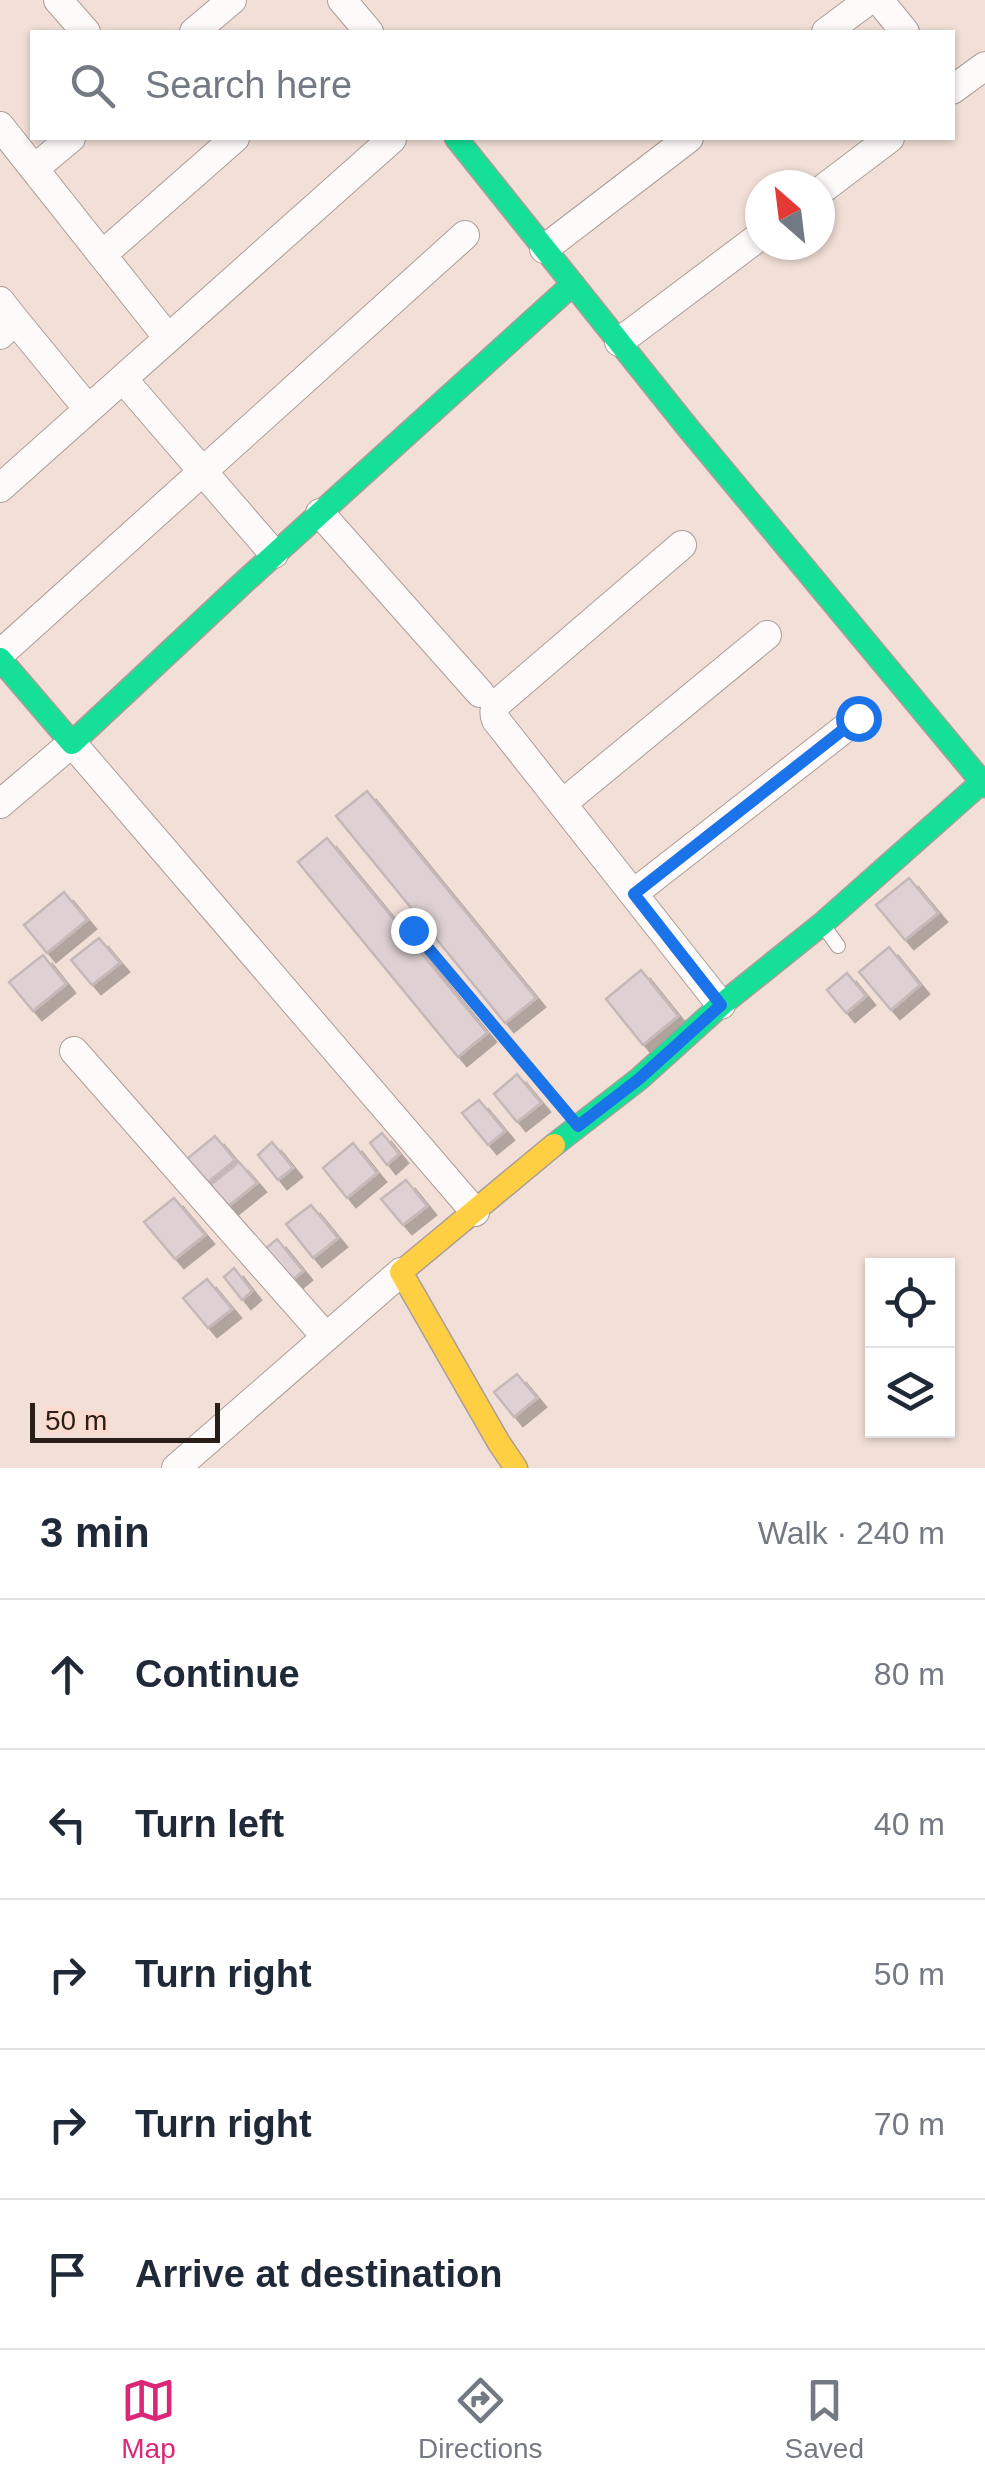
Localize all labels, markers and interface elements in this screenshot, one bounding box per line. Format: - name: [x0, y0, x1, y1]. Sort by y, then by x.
- search box: [30, 30, 955, 140]
- icon: search: [65, 58, 120, 113]
- text: Search here: [145, 64, 352, 106]
- north arrow: [745, 170, 835, 260]
- route start: [836, 696, 882, 742]
- route end: [391, 908, 437, 954]
- map controls: [865, 1258, 955, 1438]
- button: locate: [865, 1258, 955, 1348]
- button: layers: [865, 1348, 955, 1438]
- scale bar: [30, 1398, 220, 1442]
- text: 50 m: [45, 1405, 107, 1436]
- text: 3 min: [40, 1509, 150, 1556]
- text: Walk · 240 m: [758, 1515, 945, 1551]
- icon: ahead: [40, 1647, 95, 1702]
- text: Continue: [135, 1653, 300, 1695]
- text: 80 m: [874, 1656, 945, 1692]
- icon: left: [40, 1797, 95, 1852]
- text: Turn left: [135, 1803, 284, 1845]
- text: 40 m: [874, 1806, 945, 1842]
- icon: right: [40, 1947, 95, 2002]
- text: Turn right: [135, 1953, 312, 1995]
- text: 50 m: [874, 1956, 945, 1992]
- icon: right: [40, 2097, 95, 2152]
- text: Turn right: [135, 2103, 312, 2145]
- text: 70 m: [874, 2106, 945, 2142]
- icon: arrive: [40, 2247, 95, 2302]
- text: Arrive at destination: [135, 2253, 502, 2295]
- tab: Map: [121, 2373, 176, 2465]
- tab: Directions: [418, 2373, 543, 2465]
- tab: Saved: [785, 2373, 864, 2465]

